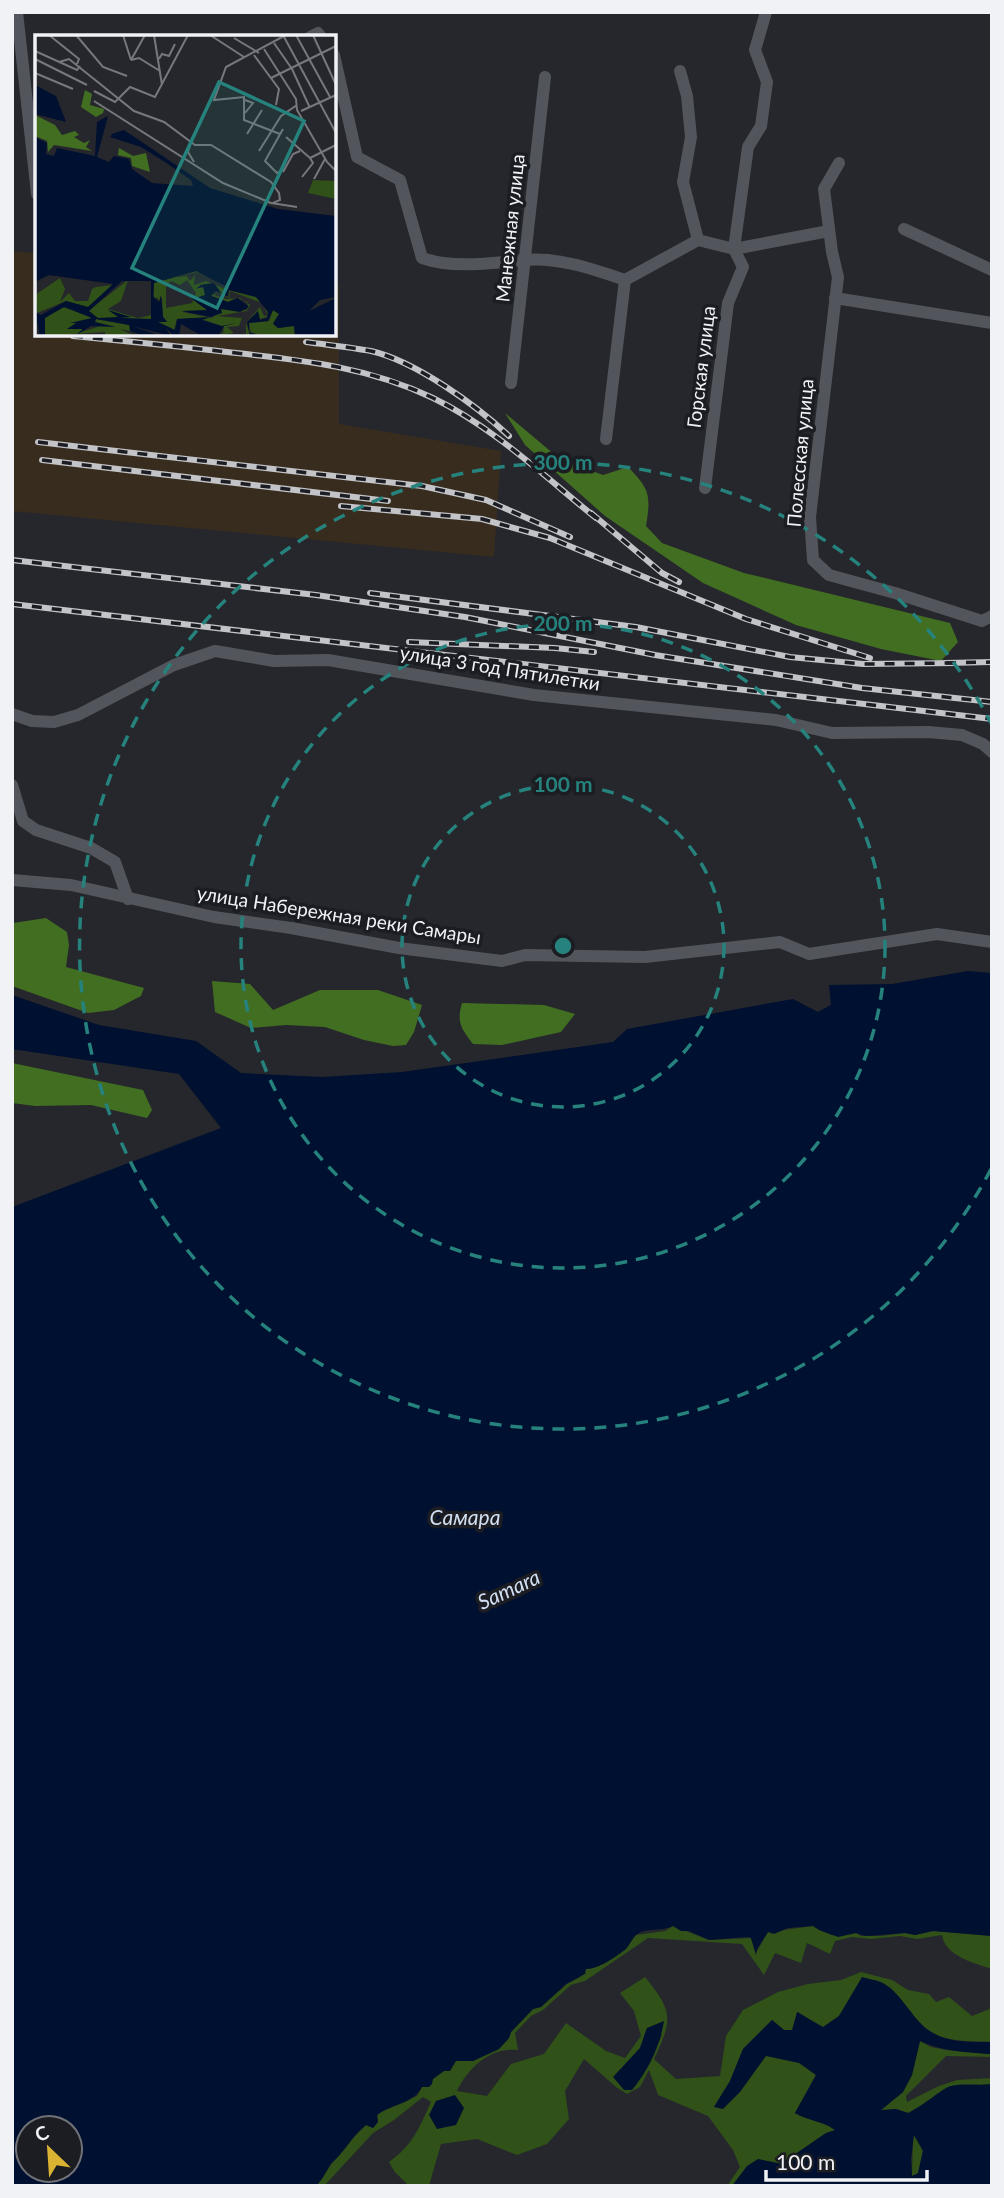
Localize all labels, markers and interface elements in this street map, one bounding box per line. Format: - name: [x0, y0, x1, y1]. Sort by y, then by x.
- inset map: [35, 35, 336, 336]
- street label: Манежная улица: [490, 153, 529, 303]
- street label: Горская улица: [682, 305, 719, 429]
- street label: Полесская улица: [782, 378, 817, 528]
- text: 300 m: [533, 449, 593, 474]
- text: 200 m: [533, 610, 593, 635]
- street label: улица 3 год Пятилетки: [398, 640, 602, 695]
- text: 100 m: [533, 771, 593, 796]
- street label: улица Набережная реки Самары: [195, 881, 483, 948]
- centre of rings: [551, 934, 575, 958]
- water label: Самара: [430, 1504, 500, 1529]
- water label: Samara: [473, 1563, 544, 1614]
- north arrow: [14, 2114, 84, 2184]
- text: С: [31, 2120, 53, 2146]
- scale bar: [766, 2138, 927, 2182]
- text: 100 m: [776, 2149, 835, 2174]

